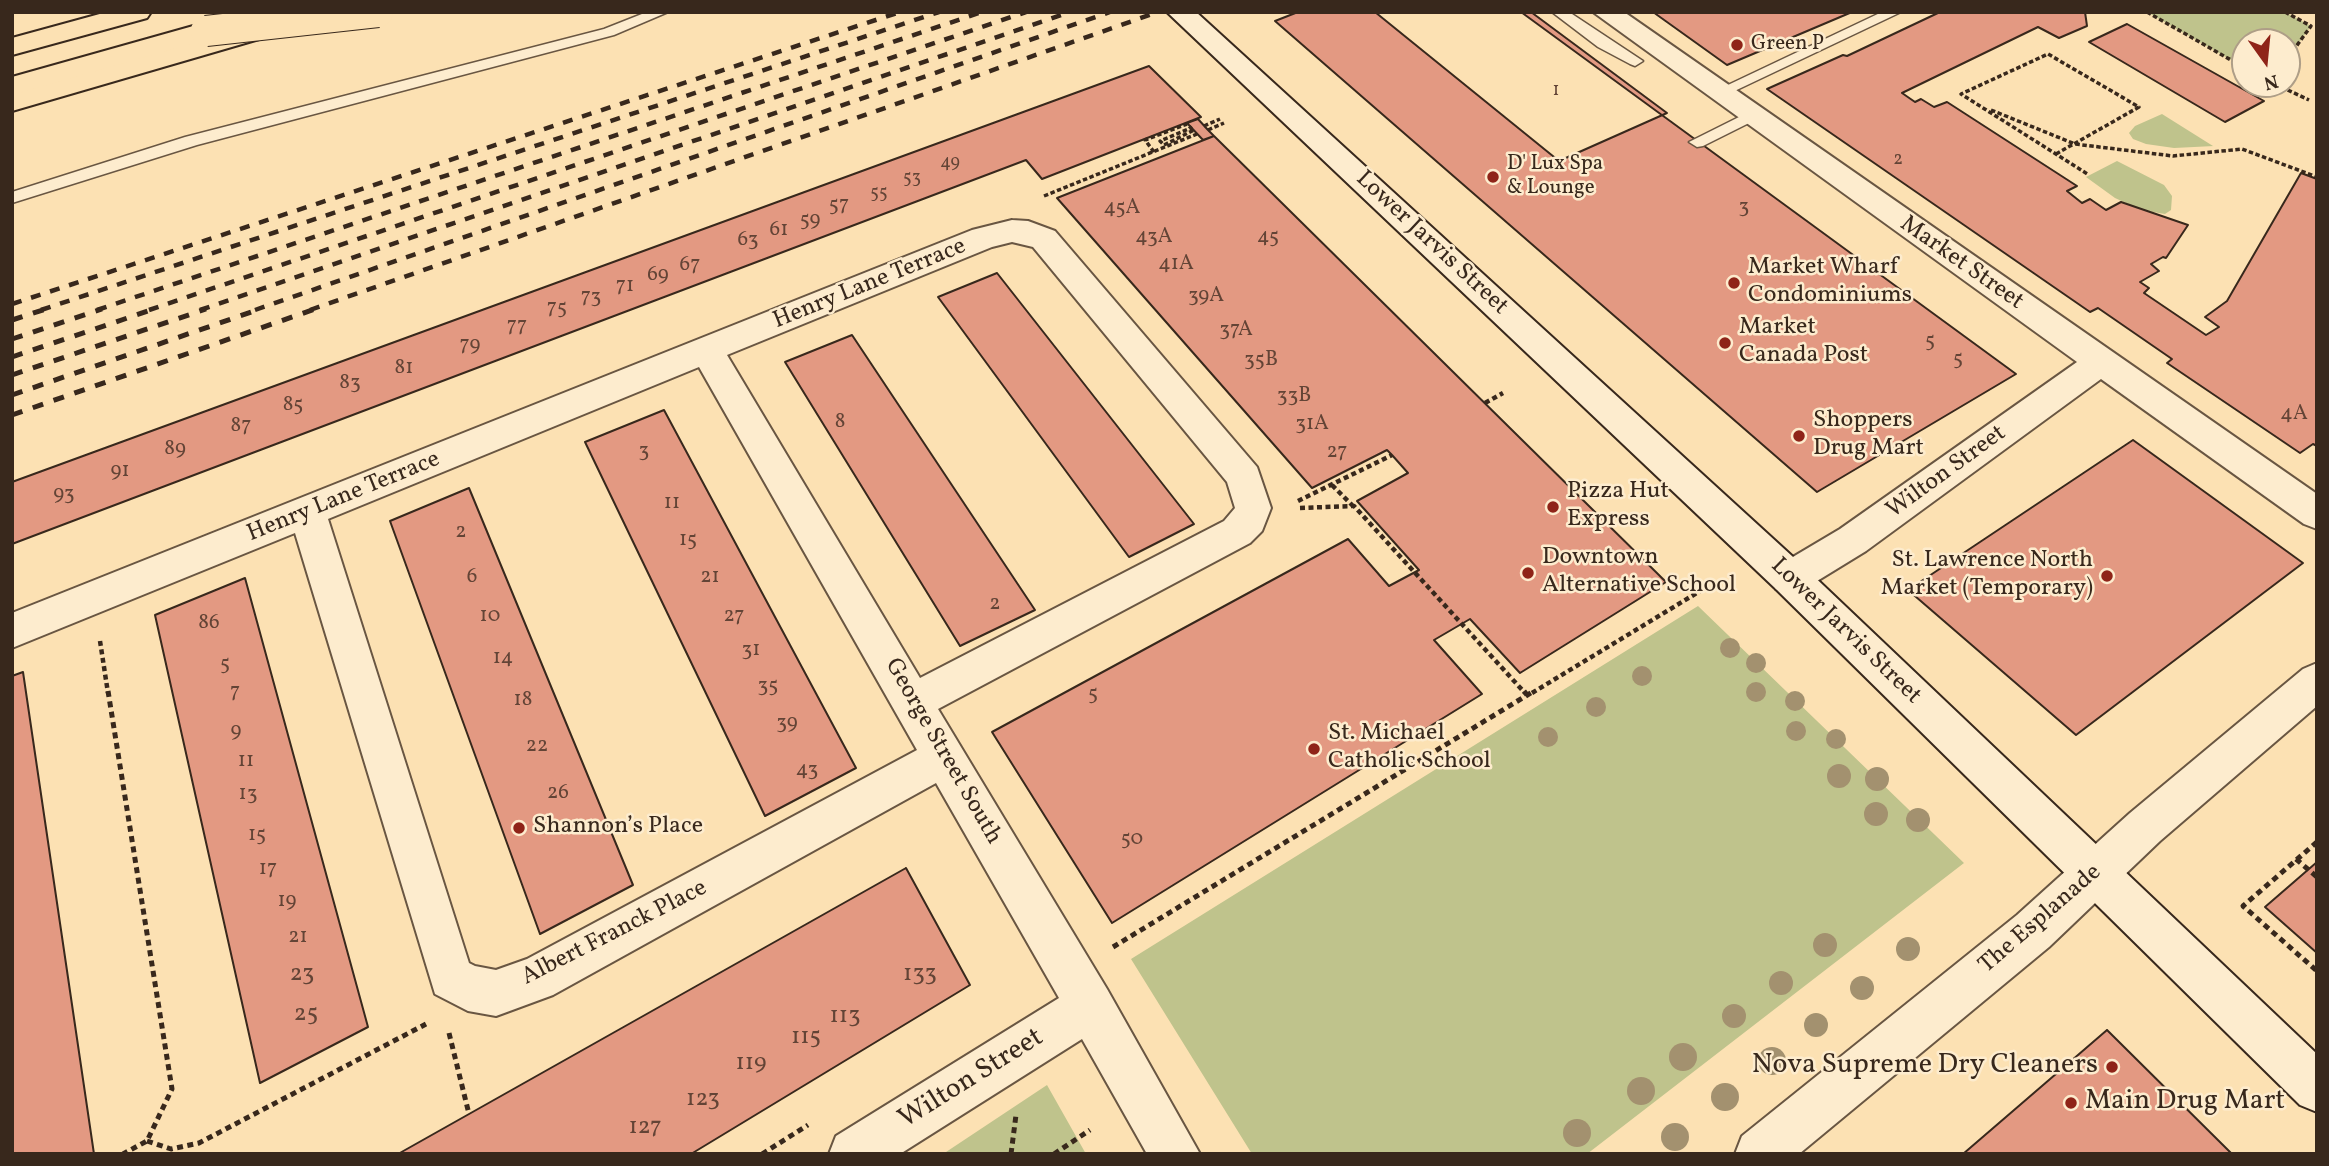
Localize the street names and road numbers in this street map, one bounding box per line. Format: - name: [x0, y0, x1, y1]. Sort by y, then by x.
- street label: Lower Jarvis Street: [1349, 166, 1513, 322]
- street label: Market Street: [1894, 211, 2028, 317]
- street label: Henry Lane Terrace: [769, 233, 971, 337]
- street label: Wilton Street: [1882, 420, 2012, 526]
- street label: Henry Lane Terrace: [243, 446, 445, 550]
- street label: Lower Jarvis Street: [1764, 553, 1926, 711]
- street label: George Street South: [877, 654, 1007, 850]
- street label: The Esplanade: [1974, 859, 2108, 981]
- street label: Albert Franck Place: [518, 875, 712, 993]
- street label: Wilton Street: [893, 1022, 1051, 1138]

